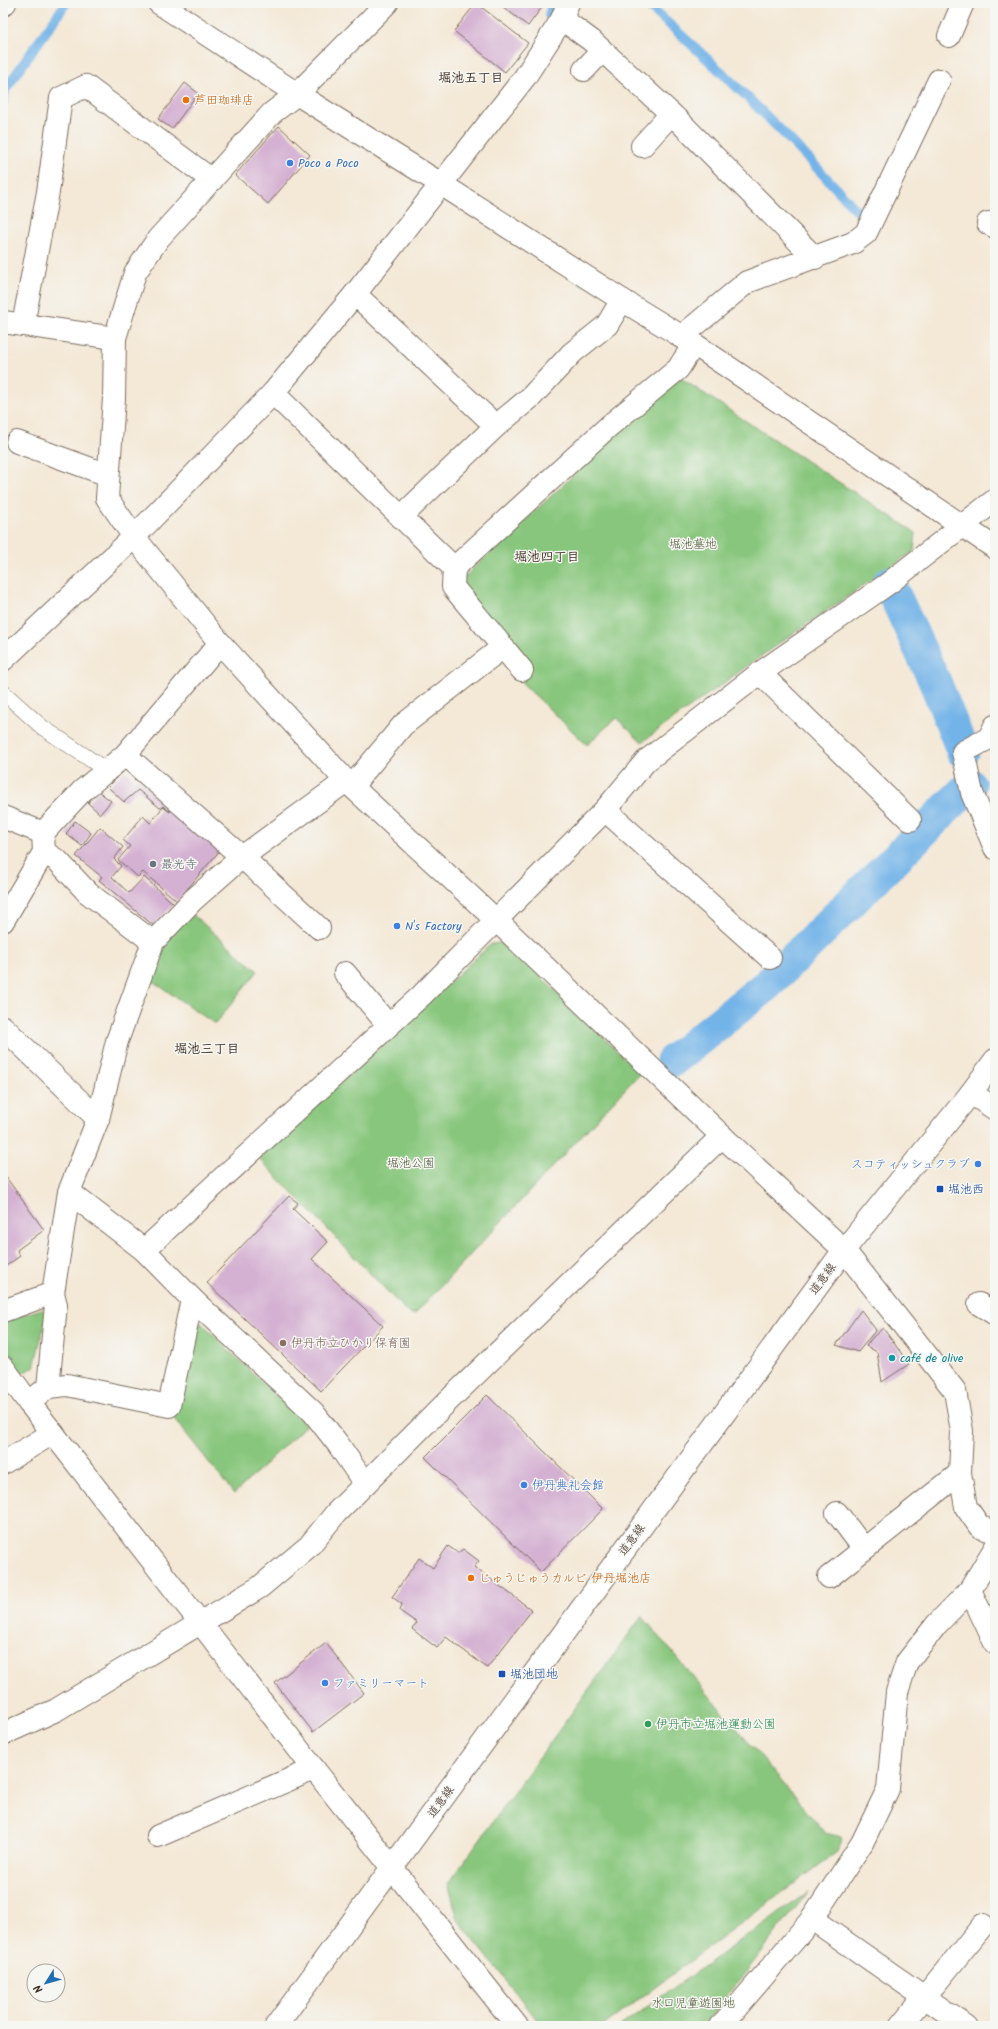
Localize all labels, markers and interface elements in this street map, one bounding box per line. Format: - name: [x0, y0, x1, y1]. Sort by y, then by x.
- district label: 堀池五丁目: [438, 68, 504, 89]
- place label: 芦田珈琲店: [194, 91, 254, 110]
- marker: 芦田珈琲店: [181, 95, 191, 105]
- place label: Poco a Poco: [298, 154, 359, 173]
- marker: Poco a Poco: [285, 158, 295, 168]
- park label: 堀池墓地: [669, 535, 717, 554]
- district label: 堀池四丁目: [514, 547, 580, 568]
- place label: 最光寺: [161, 855, 197, 874]
- marker: 最光寺: [148, 859, 158, 869]
- place label: N's Factory: [405, 917, 462, 936]
- marker: N's Factory: [392, 921, 402, 931]
- district label: 堀池三丁目: [174, 1039, 240, 1060]
- park label: 堀池公園: [387, 1154, 435, 1173]
- place label: スコティッシュクラブ: [851, 1155, 970, 1174]
- marker: スコティッシュクラブ: [973, 1159, 983, 1169]
- place label: 堀池西: [948, 1180, 984, 1199]
- marker: 堀池西: [935, 1184, 945, 1194]
- street label: 道意線: [805, 1259, 841, 1299]
- place label: 伊丹市立ひかり保育園: [291, 1334, 411, 1353]
- marker: 伊丹市立ひかり保育園: [278, 1338, 288, 1348]
- place label: café de olive: [900, 1349, 964, 1368]
- marker: café de olive: [887, 1353, 897, 1363]
- place label: 伊丹典礼会館: [532, 1476, 604, 1495]
- marker: 伊丹典礼会館: [519, 1480, 529, 1490]
- street label: 道意線: [614, 1520, 650, 1560]
- place label: じゅうじゅうカルビ 伊丹堀池店: [479, 1569, 651, 1588]
- marker: じゅうじゅうカルビ 伊丹堀池店: [466, 1573, 476, 1583]
- place label: 堀池団地: [510, 1665, 558, 1684]
- marker: 堀池団地: [497, 1669, 507, 1679]
- place label: ファミリーマート: [333, 1674, 429, 1693]
- marker: ファミリーマート: [320, 1678, 330, 1688]
- place label: 伊丹市立堀池運動公園: [656, 1715, 776, 1734]
- marker: 伊丹市立堀池運動公園: [643, 1719, 653, 1729]
- street label: 道意線: [423, 1782, 459, 1822]
- north arrow: [26, 1963, 66, 2003]
- text: N: [30, 1980, 48, 1997]
- park label: 水口児童遊園地: [651, 1994, 735, 2013]

